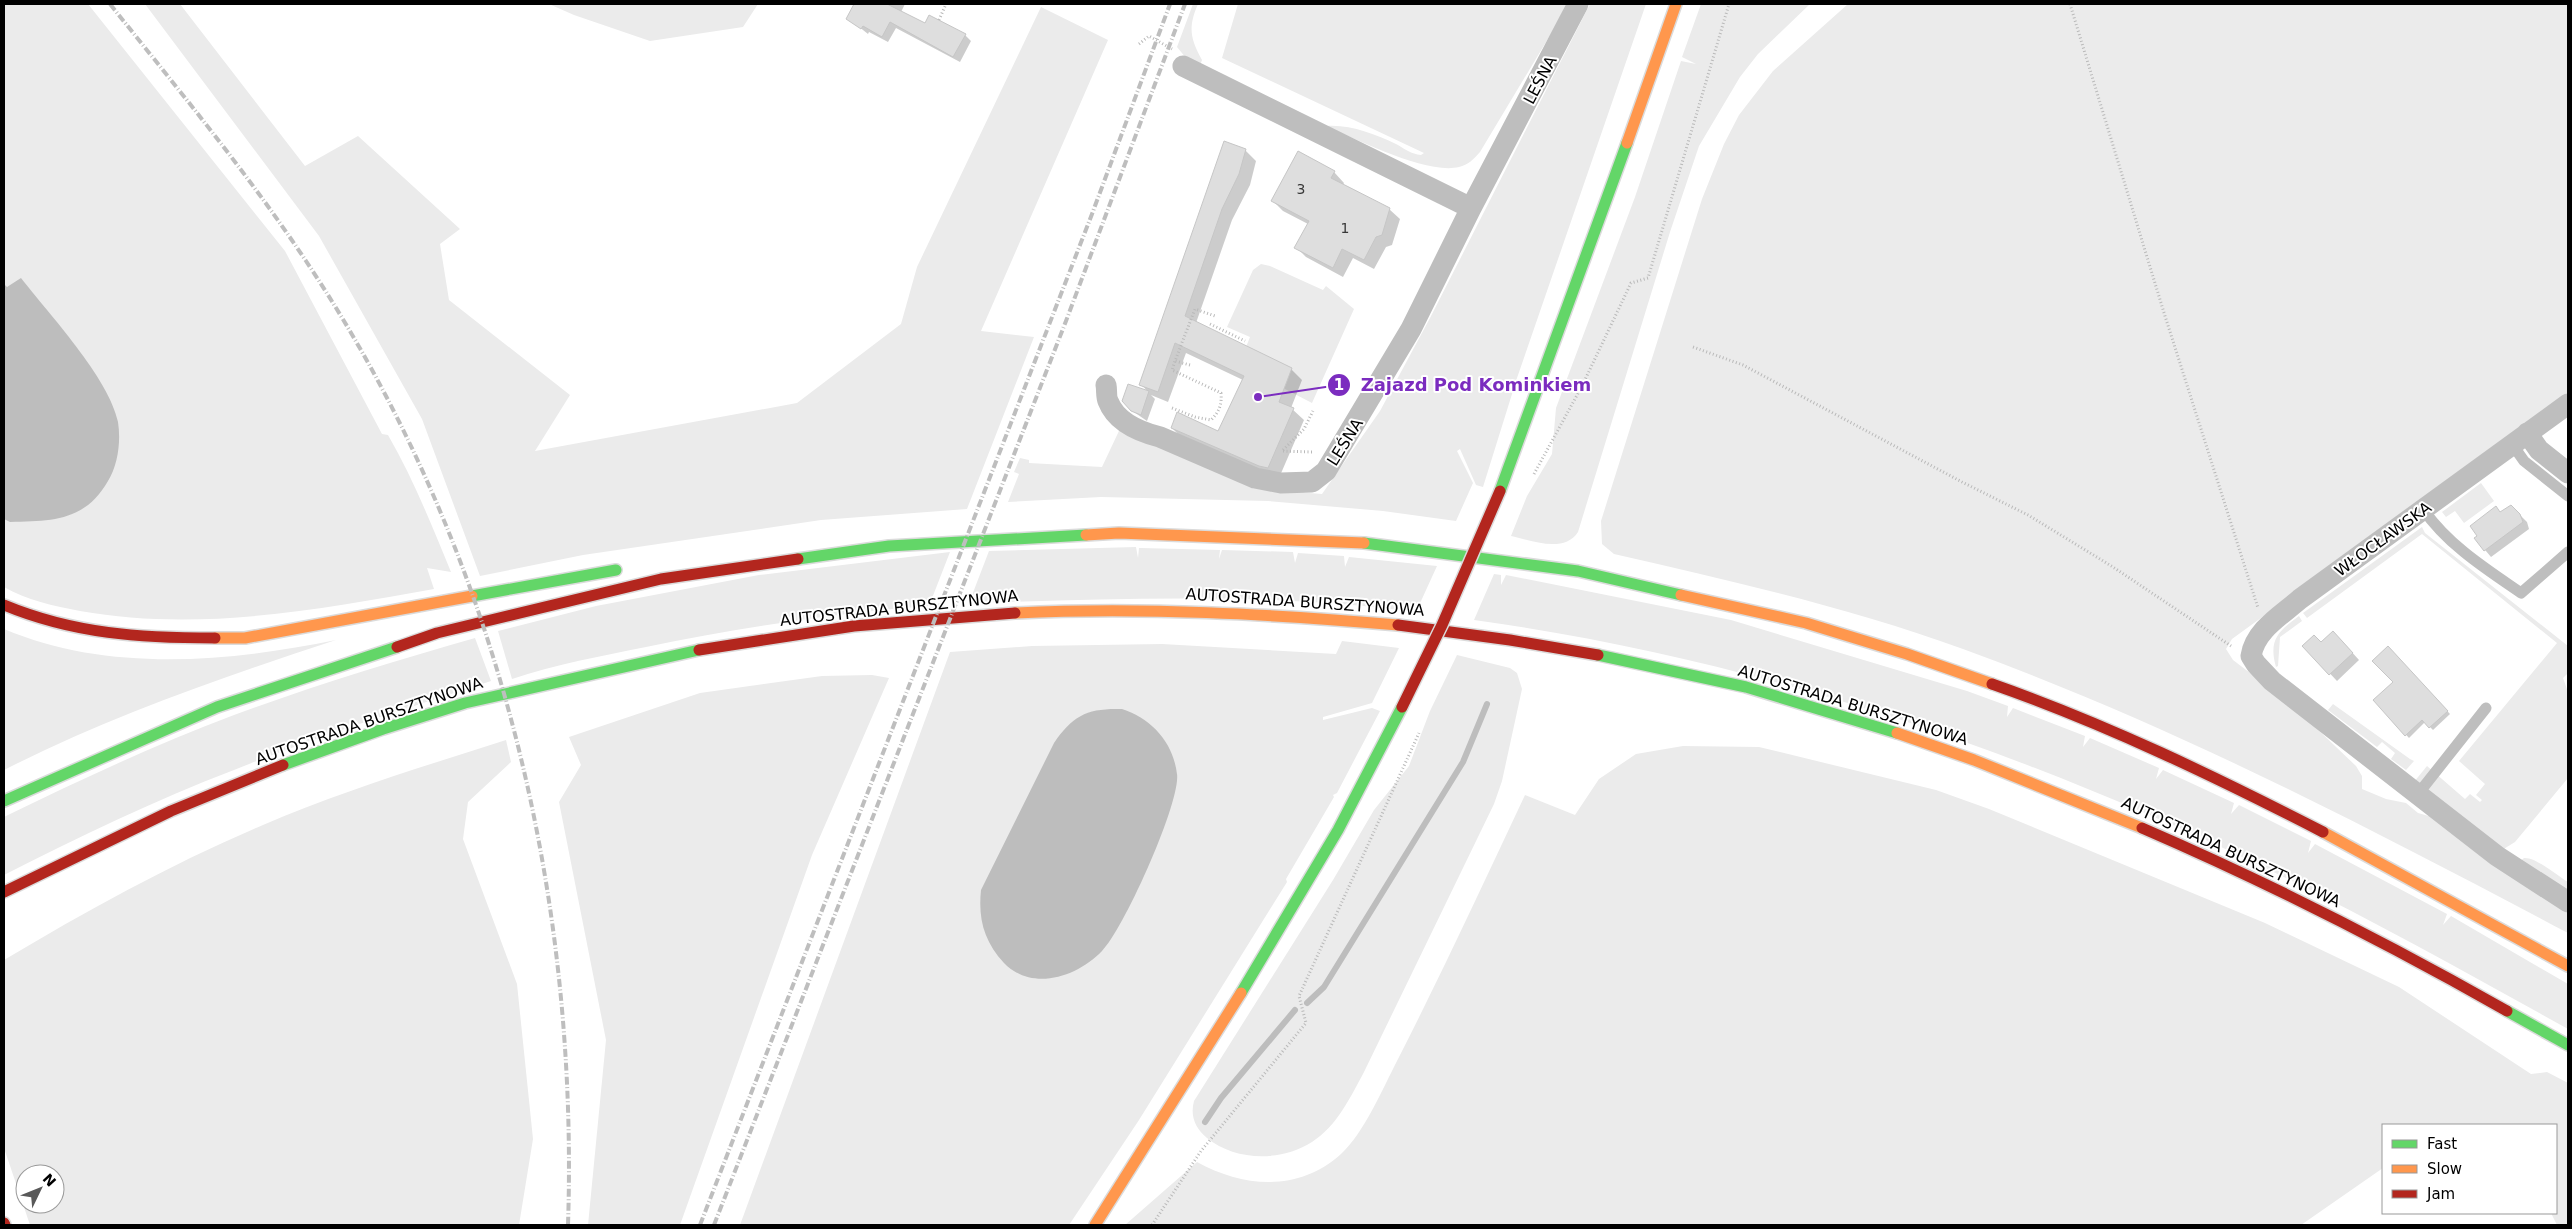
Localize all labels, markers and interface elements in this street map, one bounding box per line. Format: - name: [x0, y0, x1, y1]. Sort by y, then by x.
- street label: LEŚNA: [1519, 52, 1561, 107]
- house number: 3: [1297, 181, 1305, 197]
- house number: 1: [1341, 220, 1349, 236]
- callout: Zajazd Pod Kominkiem: [1326, 368, 1602, 401]
- text: Zajazd Pod Kominkiem: [1361, 374, 1591, 395]
- text: 1: [1334, 376, 1344, 394]
- street label: LEŚNA: [1323, 415, 1367, 469]
- street label: WŁOCŁAWSKA: [2331, 498, 2435, 580]
- street label: AUTOSTRADA BURSZTYNOWA: [1185, 584, 1425, 620]
- street label: AUTOSTRADA BURSZTYNOWA: [779, 586, 1019, 630]
- street label: AUTOSTRADA BURSZTYNOWA: [1736, 661, 1970, 749]
- street label: AUTOSTRADA BURSZTYNOWA: [253, 673, 485, 769]
- street label: AUTOSTRADA BURSZTYNOWA: [2119, 793, 2344, 911]
- legend: [2382, 1124, 2557, 1214]
- text: Fast: [2427, 1135, 2457, 1153]
- text: Slow: [2427, 1160, 2462, 1178]
- north arrow: [15, 1164, 65, 1214]
- text: N: [40, 1170, 59, 1190]
- text: Jam: [2426, 1185, 2455, 1203]

